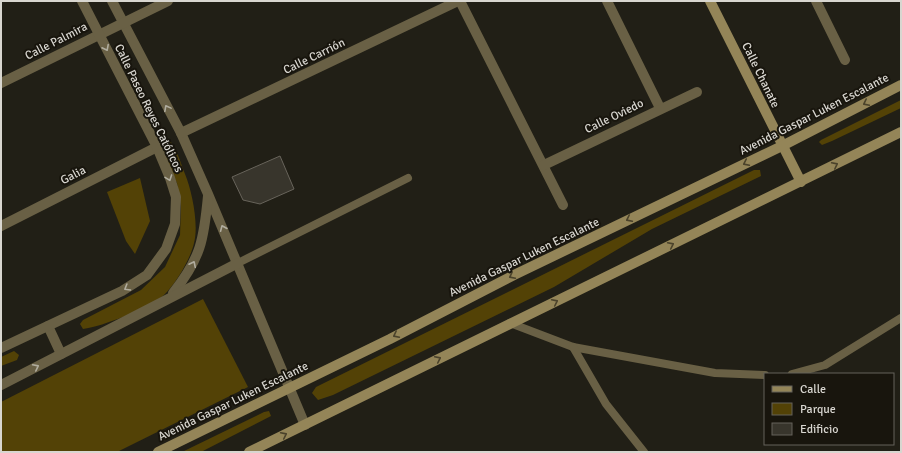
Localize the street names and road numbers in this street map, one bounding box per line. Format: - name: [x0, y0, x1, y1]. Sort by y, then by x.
- street label: Calle Palmira: [22, 19, 90, 64]
- street label: Calle Carrión: [281, 35, 348, 78]
- street label: Calle Chanate: [738, 40, 783, 110]
- street label: Calle Paseo Reyes Católicos: [111, 42, 186, 175]
- street label: Avenida Gaspar Luken Escalante: [737, 70, 891, 159]
- street label: Calle Oviedo: [582, 96, 646, 137]
- street label: Galia: [58, 163, 88, 188]
- street label: Avenida Gaspar Luken Escalante: [447, 214, 602, 300]
- street label: Avenida Gaspar Luken Escalante: [156, 358, 311, 444]

